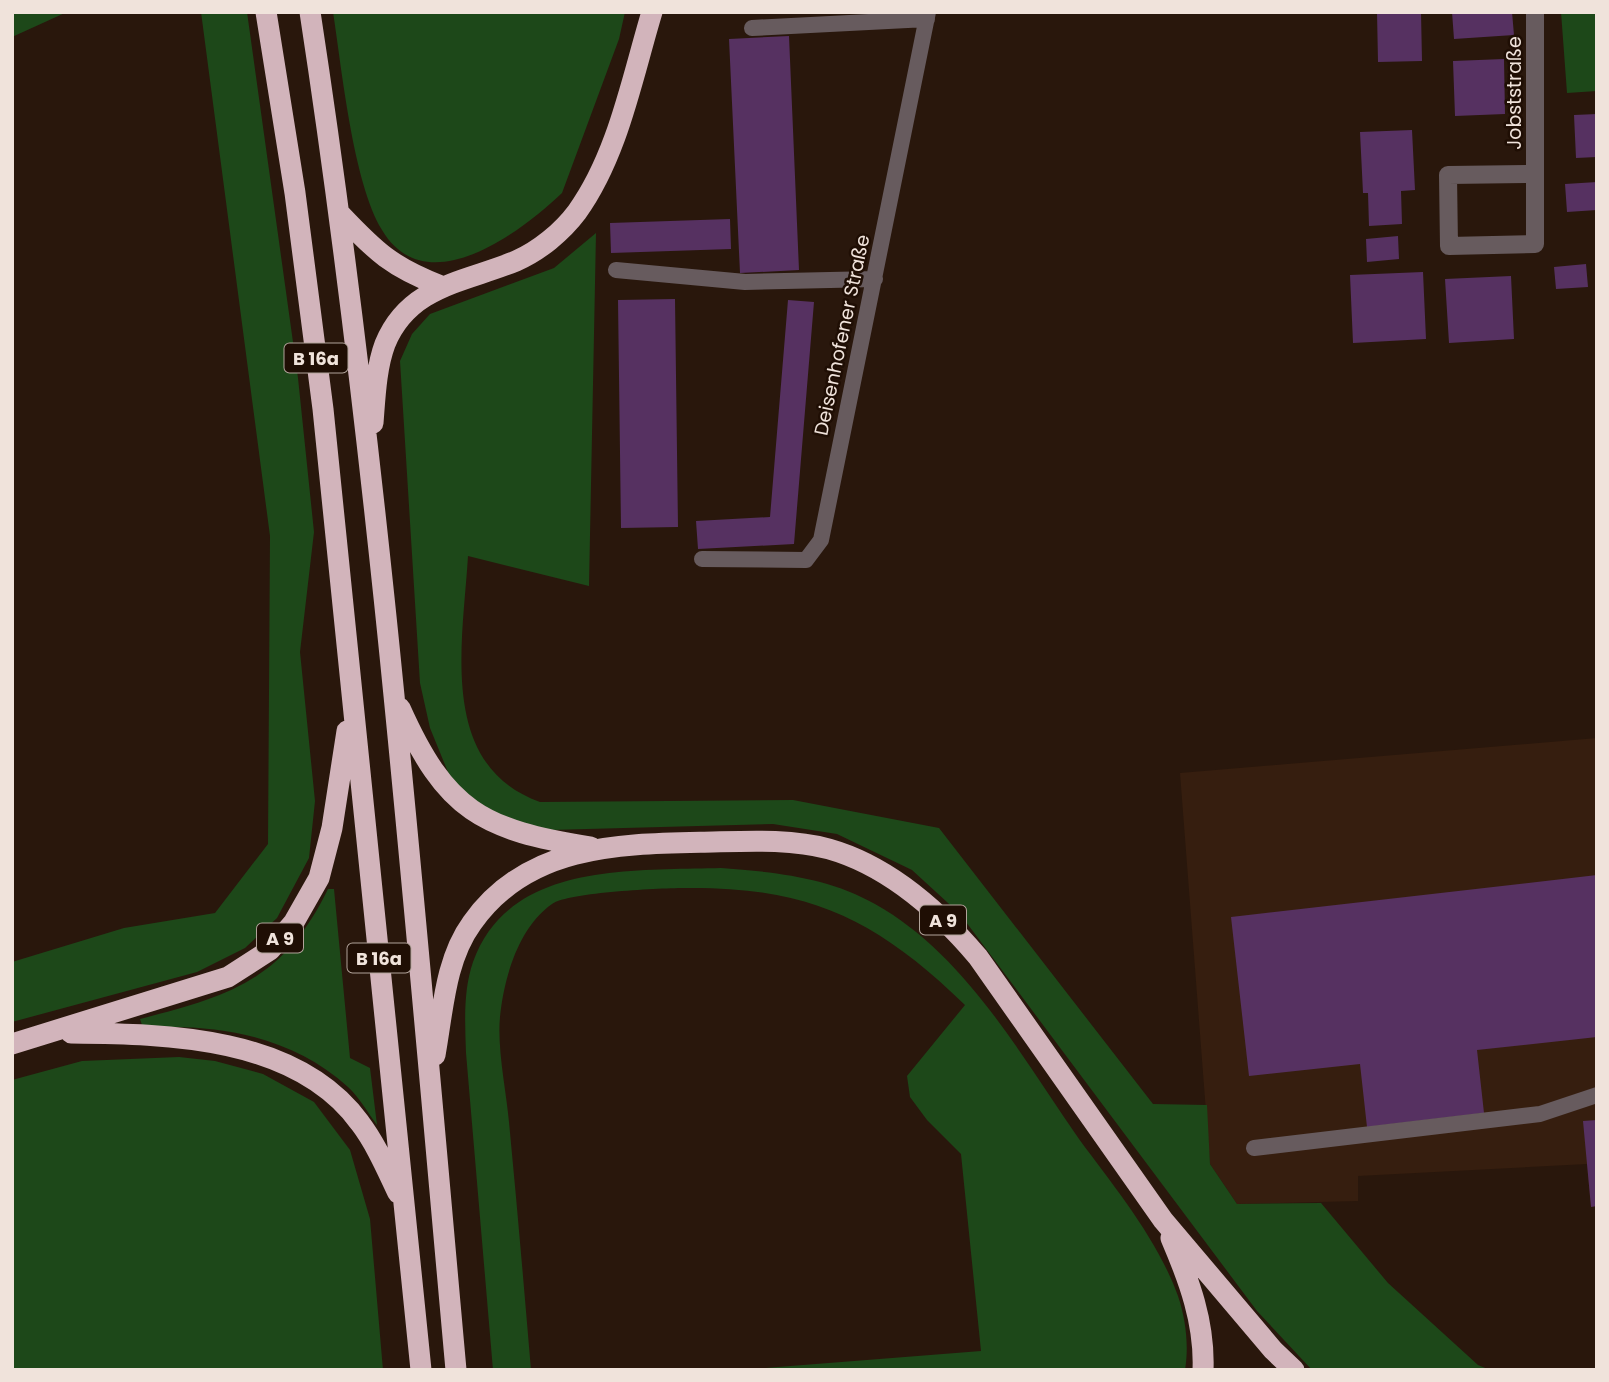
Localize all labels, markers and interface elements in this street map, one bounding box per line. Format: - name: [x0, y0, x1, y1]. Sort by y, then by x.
- street label: Jobststraße: [1501, 36, 1528, 150]
- street label: Deisenhofener Straße: [807, 232, 877, 438]
- road number: B 16a: [284, 344, 348, 372]
- road number: A 9: [920, 905, 966, 934]
- road number: A 9: [257, 923, 303, 953]
- road number: B 16a: [348, 944, 410, 973]

